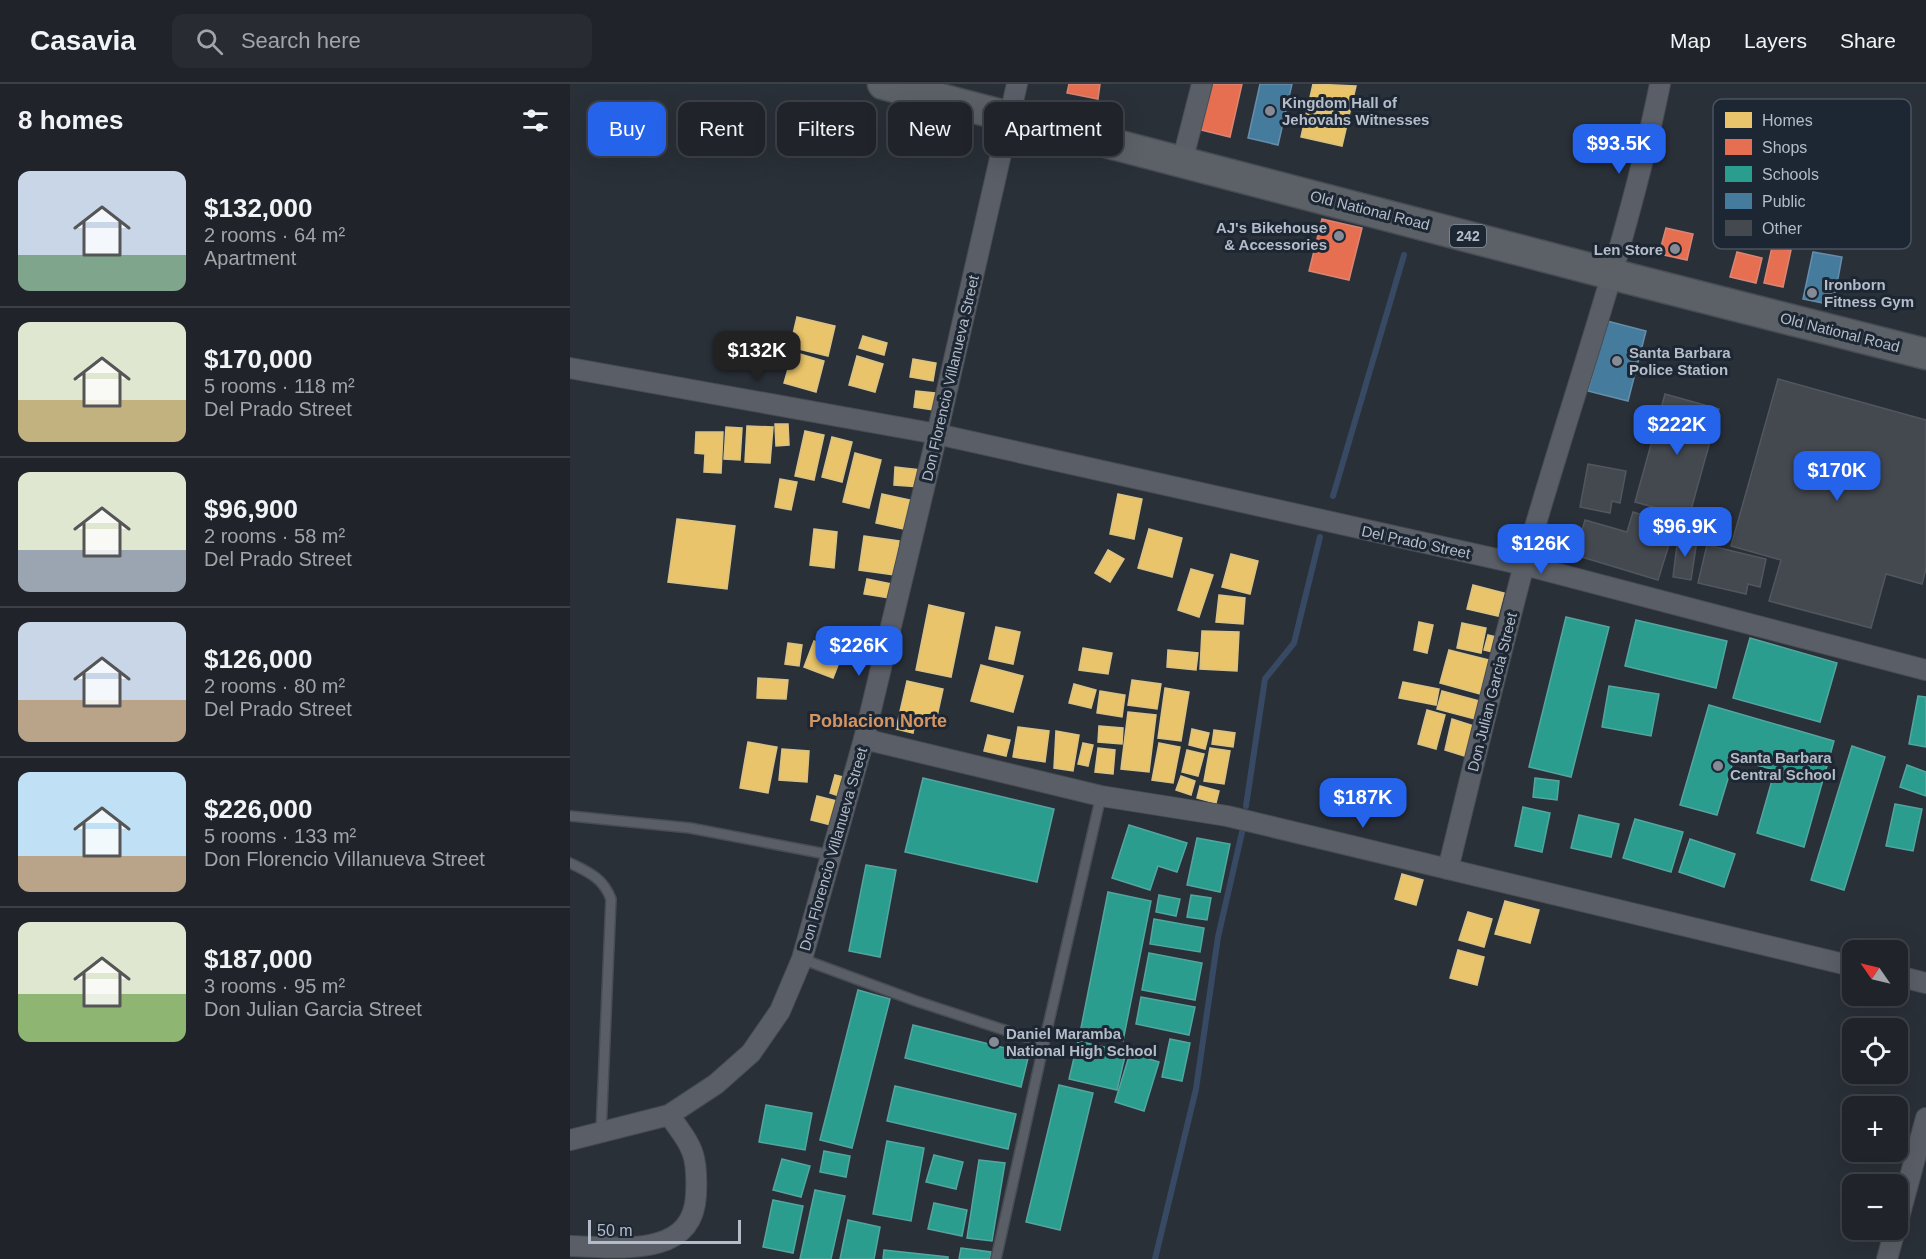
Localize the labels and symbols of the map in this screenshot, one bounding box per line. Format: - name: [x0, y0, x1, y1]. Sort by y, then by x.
- place label: Kingdom Hall of Jehovahs Witnesses: [1282, 94, 1429, 128]
- legend: [1713, 99, 1911, 249]
- marker: Kingdom Hall of Jehovahs Witnesses: [1263, 104, 1277, 118]
- text: Homes: [1762, 112, 1813, 129]
- pin: $93.5K: [1570, 124, 1668, 175]
- text: Shops: [1762, 139, 1807, 156]
- text: Schools: [1762, 166, 1819, 183]
- street label: Old National Road: [1308, 187, 1432, 233]
- text: Public: [1762, 193, 1806, 210]
- place label: AJ's Bikehouse & Accessories: [1216, 219, 1327, 253]
- text: Other: [1762, 220, 1803, 237]
- road number: 242: [1450, 225, 1486, 247]
- marker: AJ's Bikehouse & Accessories: [1332, 229, 1346, 243]
- place label: Len Store: [1594, 241, 1663, 258]
- marker: Len Store: [1668, 242, 1682, 256]
- street label: Don Florencio Villanueva Street: [918, 273, 982, 483]
- place label: Ironborn Fitness Gym: [1824, 276, 1914, 310]
- marker: Ironborn Fitness Gym: [1805, 286, 1819, 300]
- street label: Old National Road: [1778, 309, 1902, 355]
- pin: $132K: [715, 331, 799, 382]
- place label: Santa Barbara Police Station: [1629, 344, 1731, 378]
- marker: Santa Barbara Police Station: [1610, 354, 1624, 368]
- pin: $222K: [1635, 405, 1719, 456]
- pin: $170K: [1795, 451, 1879, 502]
- pin: $96.9K: [1636, 507, 1734, 558]
- street label: Del Prado Street: [1360, 522, 1473, 562]
- pin: $126K: [1499, 524, 1583, 575]
- street label: Don Julian Garcia Street: [1464, 610, 1520, 773]
- pin: $226K: [817, 626, 901, 677]
- district label: Poblacion Norte: [809, 711, 947, 731]
- street label: Don Florencio Villanueva Street: [796, 745, 870, 953]
- place label: Santa Barbara Central School: [1730, 749, 1836, 783]
- marker: Santa Barbara Central School: [1711, 759, 1725, 773]
- pin: $187K: [1321, 778, 1405, 829]
- north arrow: [1842, 940, 1908, 1006]
- place label: Daniel Maramba National High School: [1006, 1025, 1157, 1059]
- marker: Daniel Maramba National High School: [987, 1035, 1001, 1049]
- scale bar: [588, 1217, 741, 1244]

